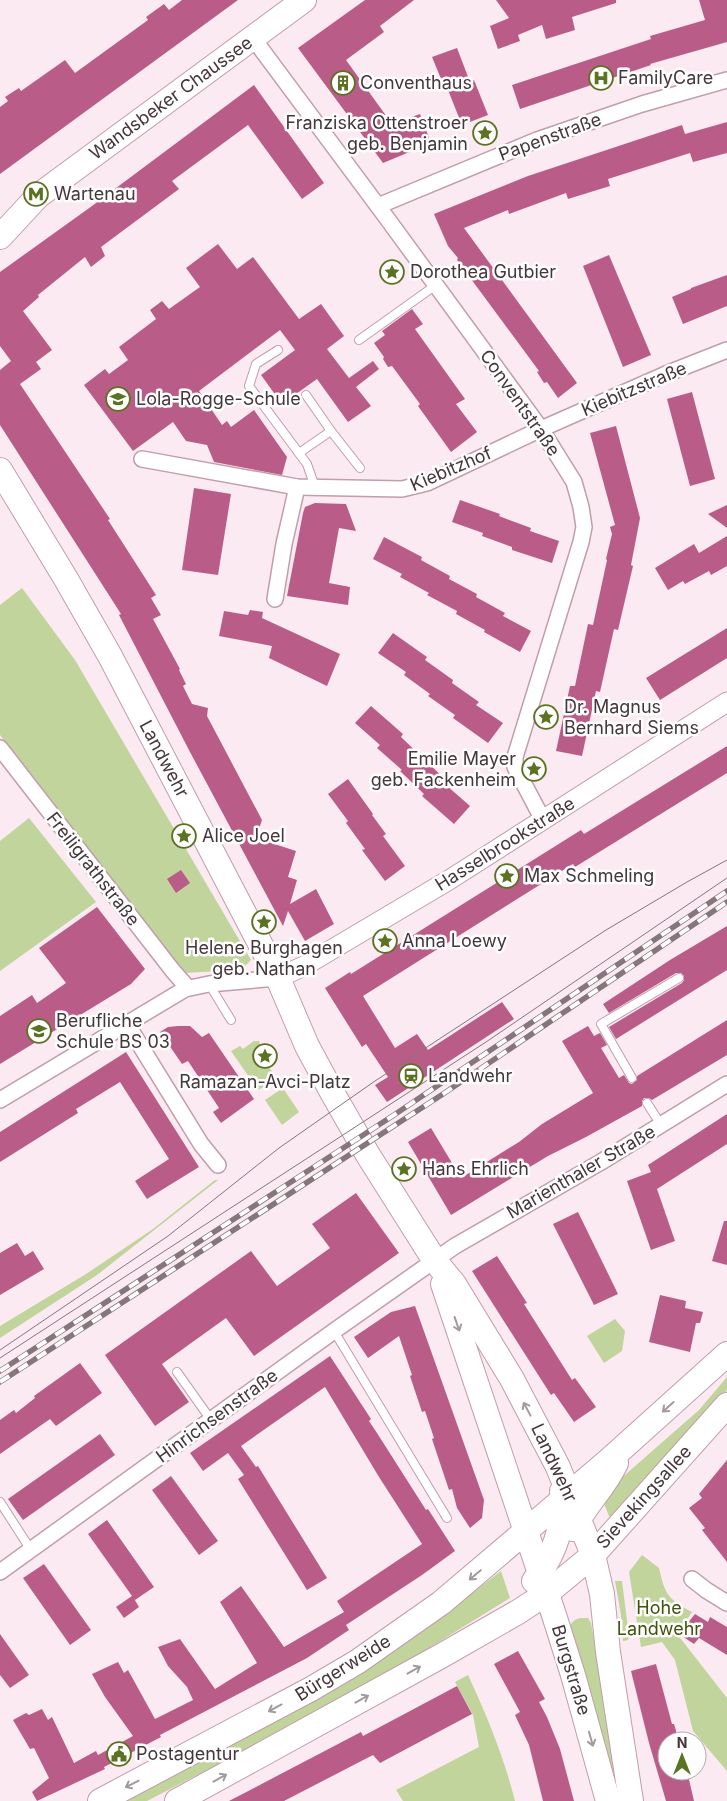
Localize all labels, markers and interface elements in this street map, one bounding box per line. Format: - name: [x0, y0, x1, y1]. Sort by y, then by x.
- street label: Wandsbeker Chaussee: [85, 32, 256, 164]
- hospital icon: FamilyCare: [588, 65, 614, 91]
- place label: FamilyCare: [618, 67, 713, 88]
- building icon: Conventhaus: [330, 70, 356, 96]
- place label: Conventhaus: [360, 72, 472, 93]
- street label: Papenstraße: [496, 108, 604, 165]
- place label: Franziska Ottenstroer geb. Benjamin: [286, 112, 468, 154]
- place icon: Franziska Ottenstroer geb. Benjamin: [472, 120, 498, 146]
- metro station icon: Wartenau: [23, 181, 49, 207]
- place label: Wartenau: [54, 183, 136, 204]
- place icon: Dorothea Gutbier: [379, 259, 405, 285]
- place label: Dorothea Gutbier: [410, 261, 556, 282]
- street label: Conventstraße: [476, 346, 565, 460]
- street label: Kiebitzstraße: [578, 357, 690, 420]
- school or university icon: Lola-Rogge-Schule: [105, 386, 131, 412]
- place label: Lola-Rogge-Schule: [136, 388, 301, 409]
- street label: Kiebitzhof: [407, 442, 495, 495]
- place label: Dr. Magnus Bernhard Siems: [564, 696, 699, 738]
- place icon: Dr. Magnus Bernhard Siems: [533, 704, 559, 730]
- street label: Landwehr: [135, 717, 194, 801]
- place label: Emilie Mayer geb. Fackenheim: [371, 748, 516, 790]
- place icon: Emilie Mayer geb. Fackenheim: [521, 756, 547, 782]
- street label: Hasselbrookstraße: [431, 792, 578, 895]
- street label: Freiligrathstraße: [42, 808, 144, 930]
- place icon: Alice Joel: [171, 823, 197, 849]
- place label: Alice Joel: [202, 825, 285, 846]
- place icon: Max Schmeling: [494, 863, 520, 889]
- place label: Max Schmeling: [524, 865, 654, 886]
- place icon: Helene Burghagen geb. Nathan: [251, 909, 277, 935]
- place icon: Anna Loewy: [372, 928, 398, 954]
- place label: Anna Loewy: [402, 930, 507, 951]
- place label: Helene Burghagen geb. Nathan: [185, 937, 343, 979]
- place label: Berufliche Schule BS 03: [56, 1010, 170, 1052]
- school or university icon: Berufliche Schule BS 03: [26, 1018, 52, 1044]
- place icon: Ramazan-Avci-Platz: [252, 1043, 278, 1069]
- station icon: Landwehr: [398, 1063, 424, 1089]
- place label: Landwehr: [428, 1065, 512, 1086]
- place label: Ramazan-Avci-Platz: [179, 1071, 351, 1092]
- street label: Marienthaler Straße: [503, 1120, 659, 1223]
- place icon: Hans Ehrlich: [391, 1156, 417, 1182]
- place label: Hans Ehrlich: [422, 1158, 529, 1179]
- one-way arrow: [452, 1316, 462, 1332]
- street label: Hinrichsenstraße: [152, 1364, 282, 1467]
- one-way arrow: [662, 1401, 675, 1413]
- one-way arrow: [522, 1402, 532, 1416]
- street label: Landwehr: [527, 1420, 582, 1506]
- street label: Sievekingsallee: [592, 1441, 695, 1553]
- one-way arrow: [468, 1570, 481, 1581]
- park label: Hohe Landwehr: [617, 1597, 701, 1639]
- street label: Burgstraße: [548, 1622, 595, 1718]
- street label: Bürgerweide: [291, 1630, 394, 1705]
- one-way arrow: [407, 1665, 422, 1675]
- one-way arrow: [354, 1694, 369, 1703]
- one-way arrow: [268, 1704, 283, 1713]
- one-way arrow: [587, 1731, 596, 1747]
- north arrow: [657, 1731, 707, 1781]
- text: N: [677, 1734, 687, 1751]
- public building icon: Postagentur: [106, 1741, 132, 1767]
- place label: Postagentur: [136, 1743, 239, 1764]
- one-way arrow: [212, 1772, 226, 1782]
- one-way arrow: [124, 1779, 139, 1789]

